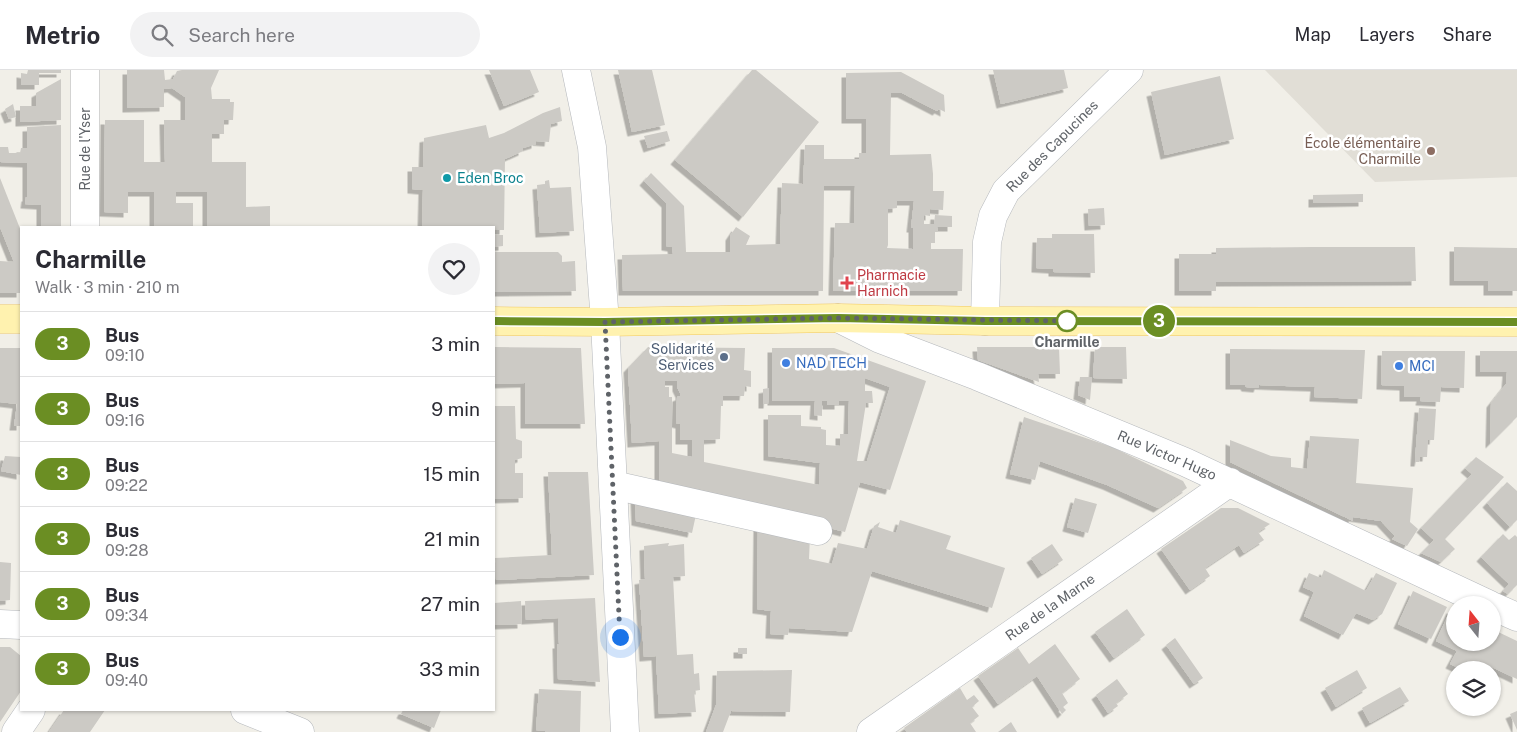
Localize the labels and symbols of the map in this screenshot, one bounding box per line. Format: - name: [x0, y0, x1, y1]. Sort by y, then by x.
- street label: Rue des Capucines: [1003, 97, 1101, 195]
- street label: Rue de l'Yser: [77, 107, 93, 191]
- place label: École élémentaire Charmille: [1304, 134, 1421, 167]
- marker: École élémentaire Charmille: [1425, 145, 1437, 157]
- place label: Eden Broc: [457, 170, 524, 186]
- marker: Eden Broc: [441, 172, 453, 184]
- place label: Pharmacie Harnich: [857, 267, 926, 299]
- marker: Pharmacie Harnich: [841, 277, 853, 289]
- line badge: 3: [1143, 305, 1175, 337]
- marker: Charmille: [1056, 310, 1078, 332]
- place label: Charmille: [1035, 334, 1099, 350]
- place label: Solidarité Services: [651, 341, 714, 373]
- marker: Solidarité Services: [718, 351, 730, 363]
- place label: NAD TECH: [796, 355, 867, 371]
- marker: NAD TECH: [780, 357, 792, 369]
- place label: MCI: [1409, 358, 1435, 374]
- marker: MCI: [1393, 360, 1405, 372]
- street label: Rue Victor Hugo: [1115, 427, 1219, 483]
- street label: Rue de la Marne: [1002, 570, 1098, 644]
- north arrow: [1446, 596, 1501, 651]
- your location: [608, 625, 633, 650]

